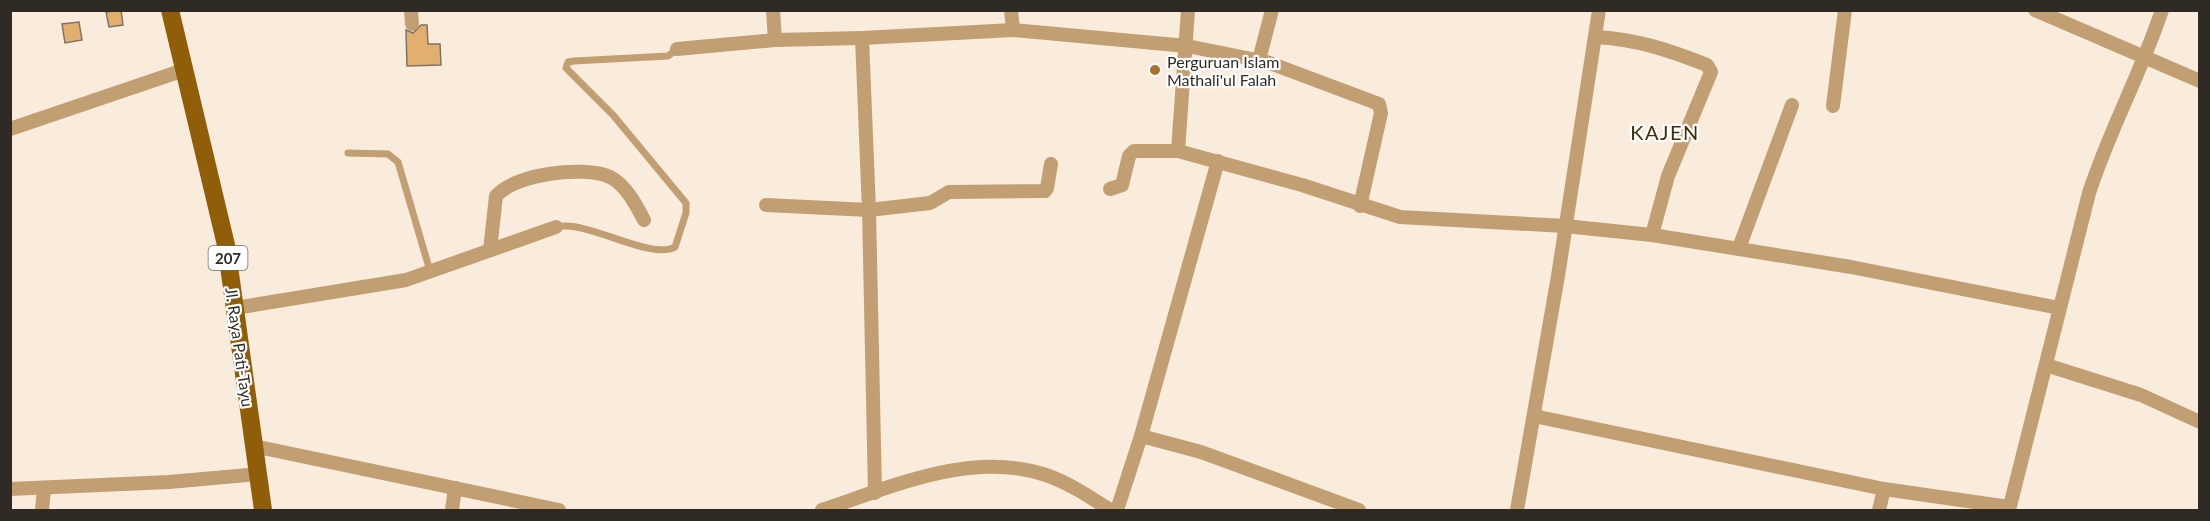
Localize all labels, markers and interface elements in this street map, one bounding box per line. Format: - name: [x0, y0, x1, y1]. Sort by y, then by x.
- place label: Perguruan Islam Mathali'ul Falah: [1167, 52, 1279, 89]
- marker: Perguruan Islam Mathali'ul Falah: [1148, 63, 1162, 77]
- district label: KAJEN: [1630, 120, 1700, 144]
- road number: 207: [208, 246, 248, 270]
- street label: Jl. Raya Pati-Tayu: [222, 286, 258, 408]

